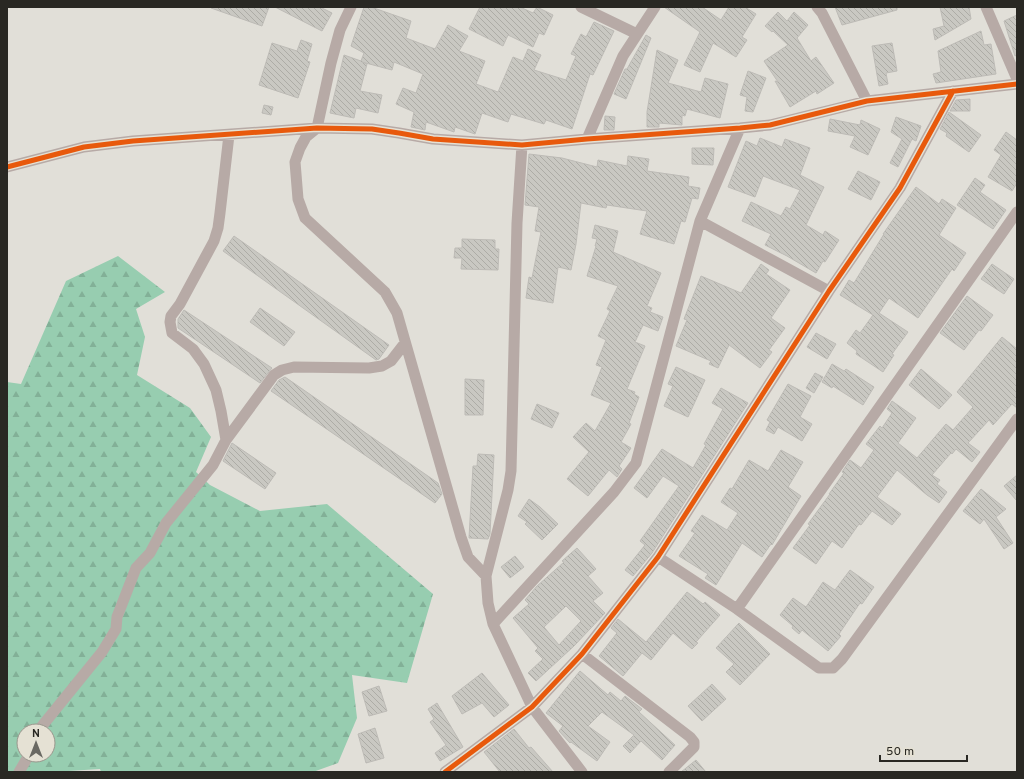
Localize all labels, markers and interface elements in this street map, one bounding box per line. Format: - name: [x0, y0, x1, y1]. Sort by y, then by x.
- north arrow: [16, 723, 56, 763]
- text: N: [32, 727, 40, 741]
- scale bar: [880, 737, 967, 763]
- text: 50 m: [886, 744, 914, 760]

